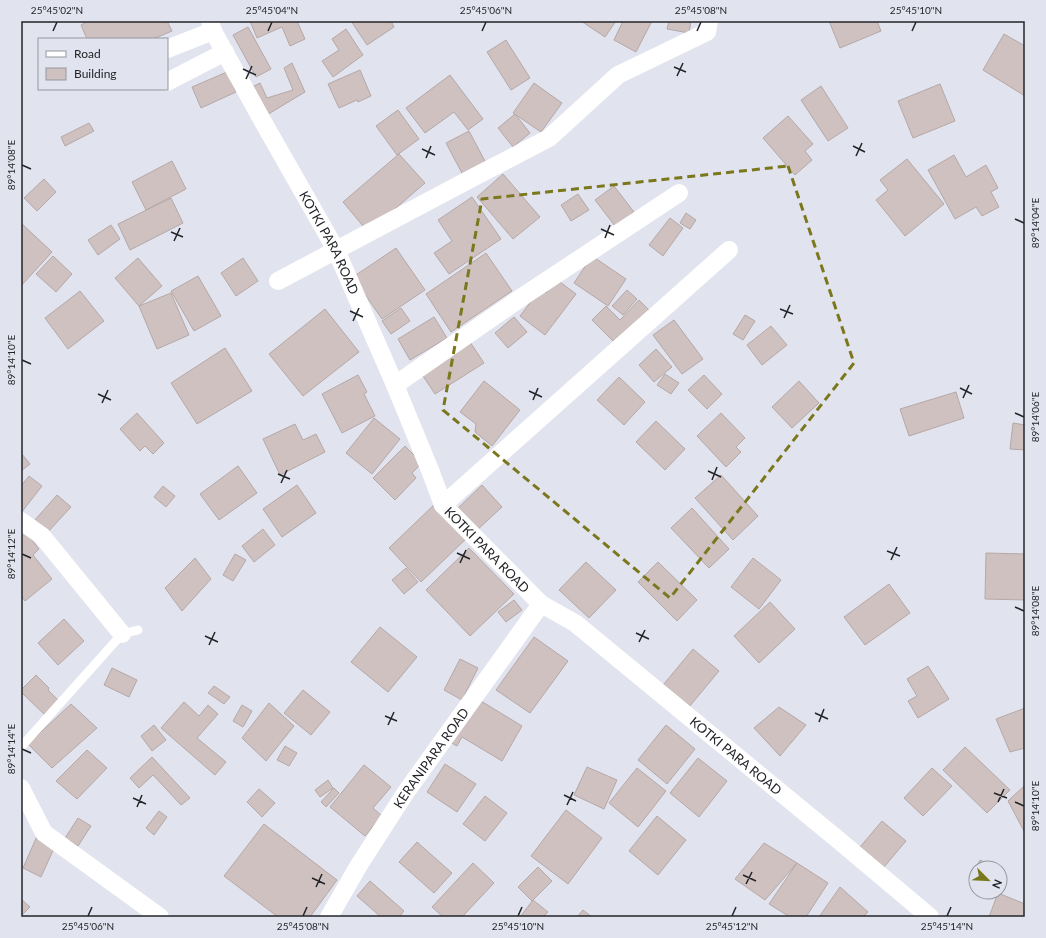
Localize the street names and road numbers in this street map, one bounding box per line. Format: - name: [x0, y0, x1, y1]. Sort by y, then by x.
- street label: KOTKI PARA ROAD: [296, 188, 362, 297]
- street label: KOTKI PARA ROAD: [441, 503, 533, 596]
- street label: KERANIPARA ROAD: [390, 704, 472, 811]
- street label: KOTKI PARA ROAD: [687, 713, 785, 798]

